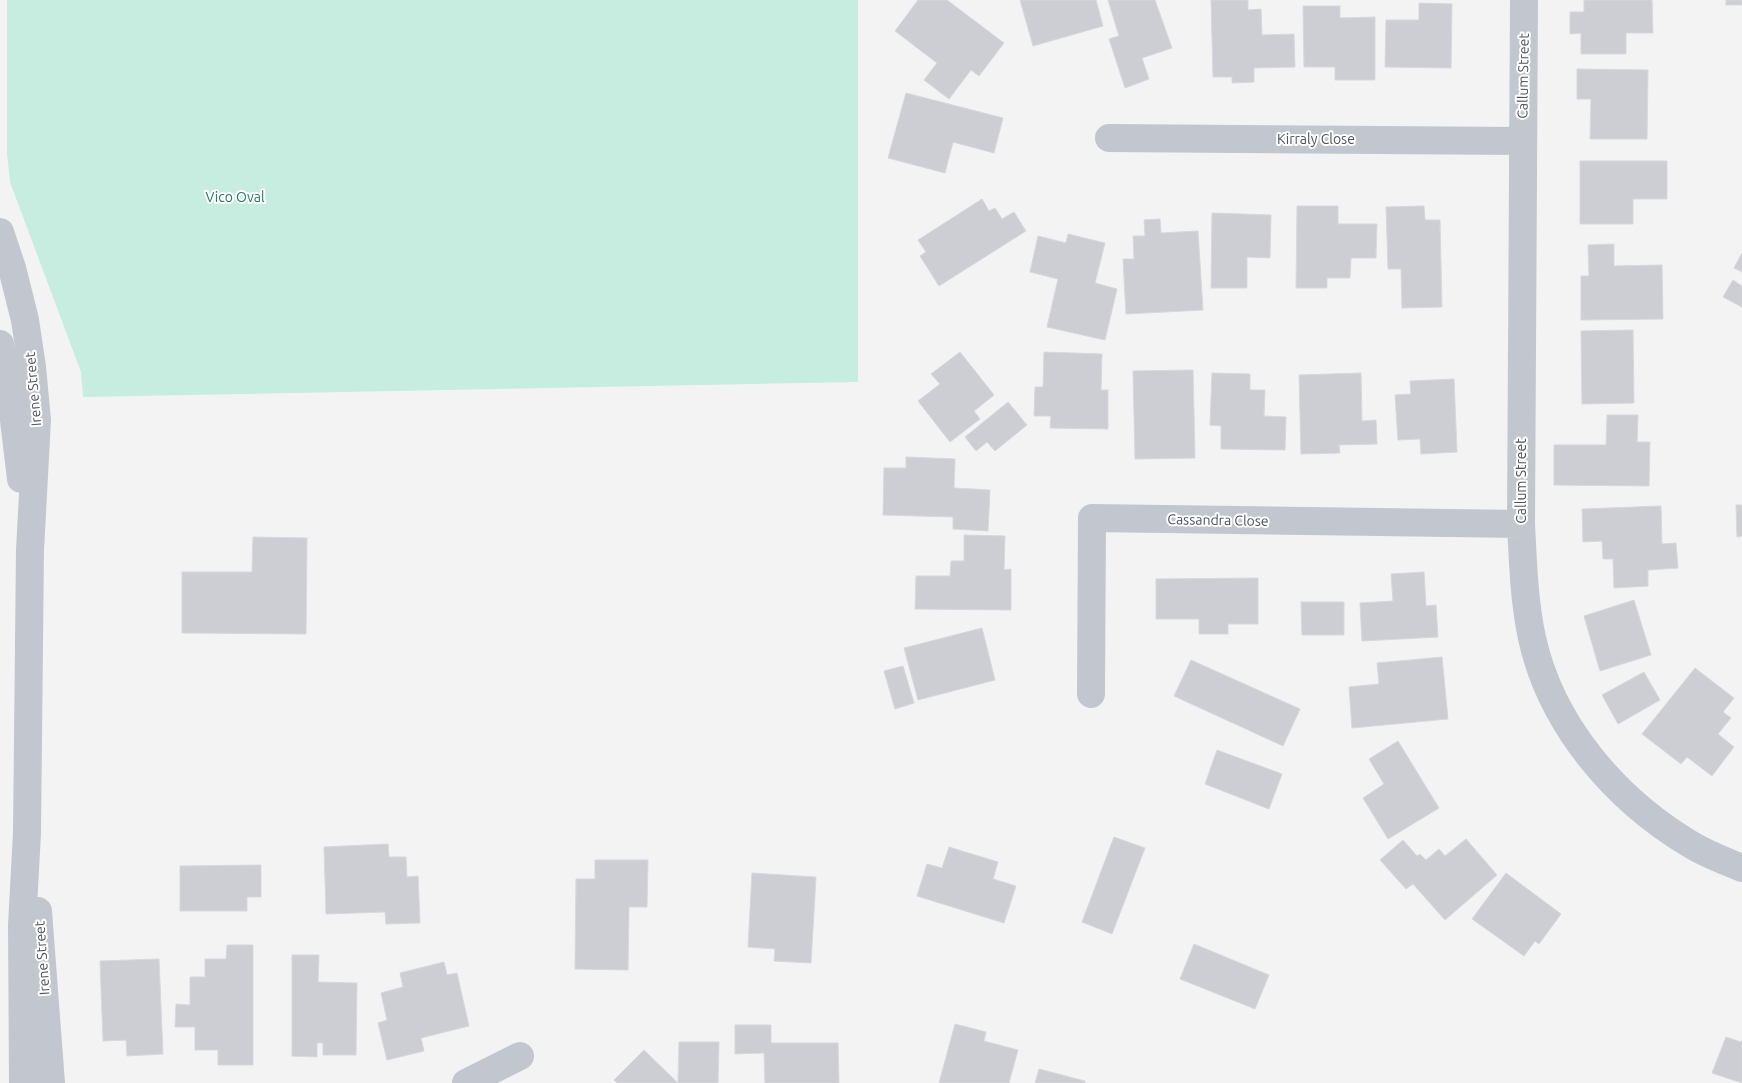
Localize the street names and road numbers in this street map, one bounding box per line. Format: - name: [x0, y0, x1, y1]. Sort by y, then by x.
- street label: Callum Street: [1514, 33, 1532, 119]
- street label: Kirraly Close: [1277, 131, 1355, 147]
- street label: Irene Street: [22, 351, 44, 427]
- street label: Callum Street: [1513, 438, 1529, 524]
- street label: Cassandra Close: [1167, 511, 1269, 529]
- street label: Irene Street: [31, 920, 53, 996]

